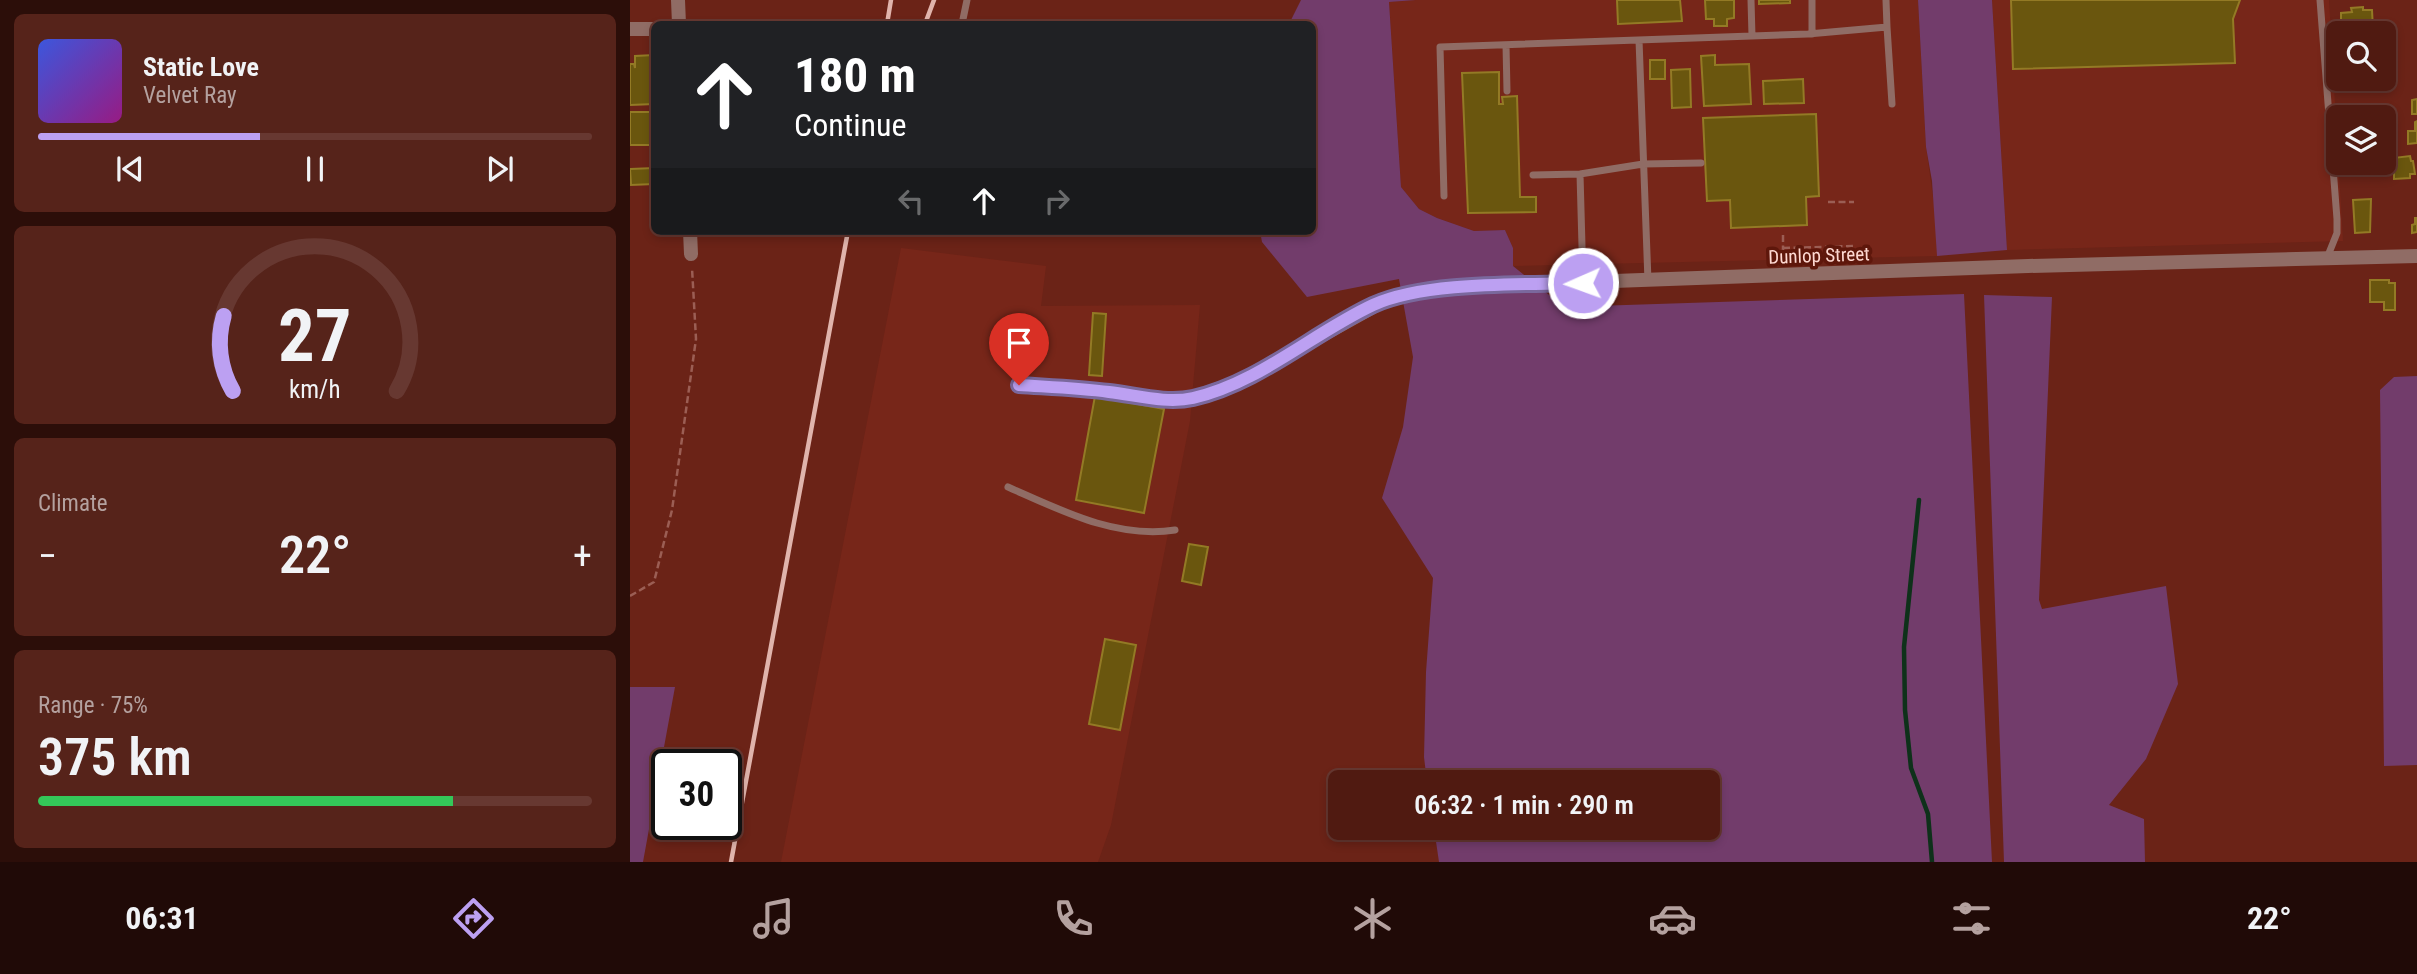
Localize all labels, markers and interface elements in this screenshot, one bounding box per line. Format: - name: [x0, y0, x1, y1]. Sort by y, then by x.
- map controls: [2326, 21, 2396, 175]
- button: search: [2326, 21, 2396, 91]
- text: 180 m: [794, 47, 916, 104]
- icon: ahead: [679, 49, 770, 140]
- text: Static Love: [143, 52, 259, 82]
- text: Velvet Ray: [143, 82, 237, 109]
- button: layers: [2326, 105, 2396, 175]
- text: Continue: [794, 106, 906, 144]
- icon: previous: [111, 150, 149, 188]
- icon: pause: [296, 150, 334, 188]
- icon: next: [481, 150, 519, 188]
- icon: left: [892, 182, 930, 220]
- icon: ahead: [965, 182, 1003, 220]
- icon: right: [1038, 182, 1076, 220]
- street label: Dunlop Street: [1768, 242, 1870, 269]
- position arrow: [1546, 246, 1620, 320]
- text: 27: [278, 293, 352, 379]
- pin: [989, 313, 1049, 385]
- icon: arrive: [1000, 324, 1038, 362]
- text: km/h: [289, 375, 341, 404]
- text: Climate: [38, 490, 108, 517]
- text: 22°: [279, 525, 351, 586]
- text: −: [38, 534, 57, 578]
- text: +: [573, 534, 592, 578]
- text: Range · 75%: [38, 692, 148, 719]
- text: 375 km: [38, 727, 192, 788]
- speed limit sign: 30: [651, 749, 742, 840]
- text: 06:32 · 1 min · 290 m: [1414, 790, 1634, 820]
- icon: directions: [449, 894, 498, 943]
- icon: music: [749, 894, 798, 943]
- icon: phone: [1049, 894, 1098, 943]
- icon: climate: [1348, 894, 1397, 943]
- icon: car: [1648, 894, 1697, 943]
- icon: filters: [1947, 894, 1996, 943]
- text: 06:31: [125, 899, 199, 937]
- text: 22°: [2247, 899, 2292, 937]

